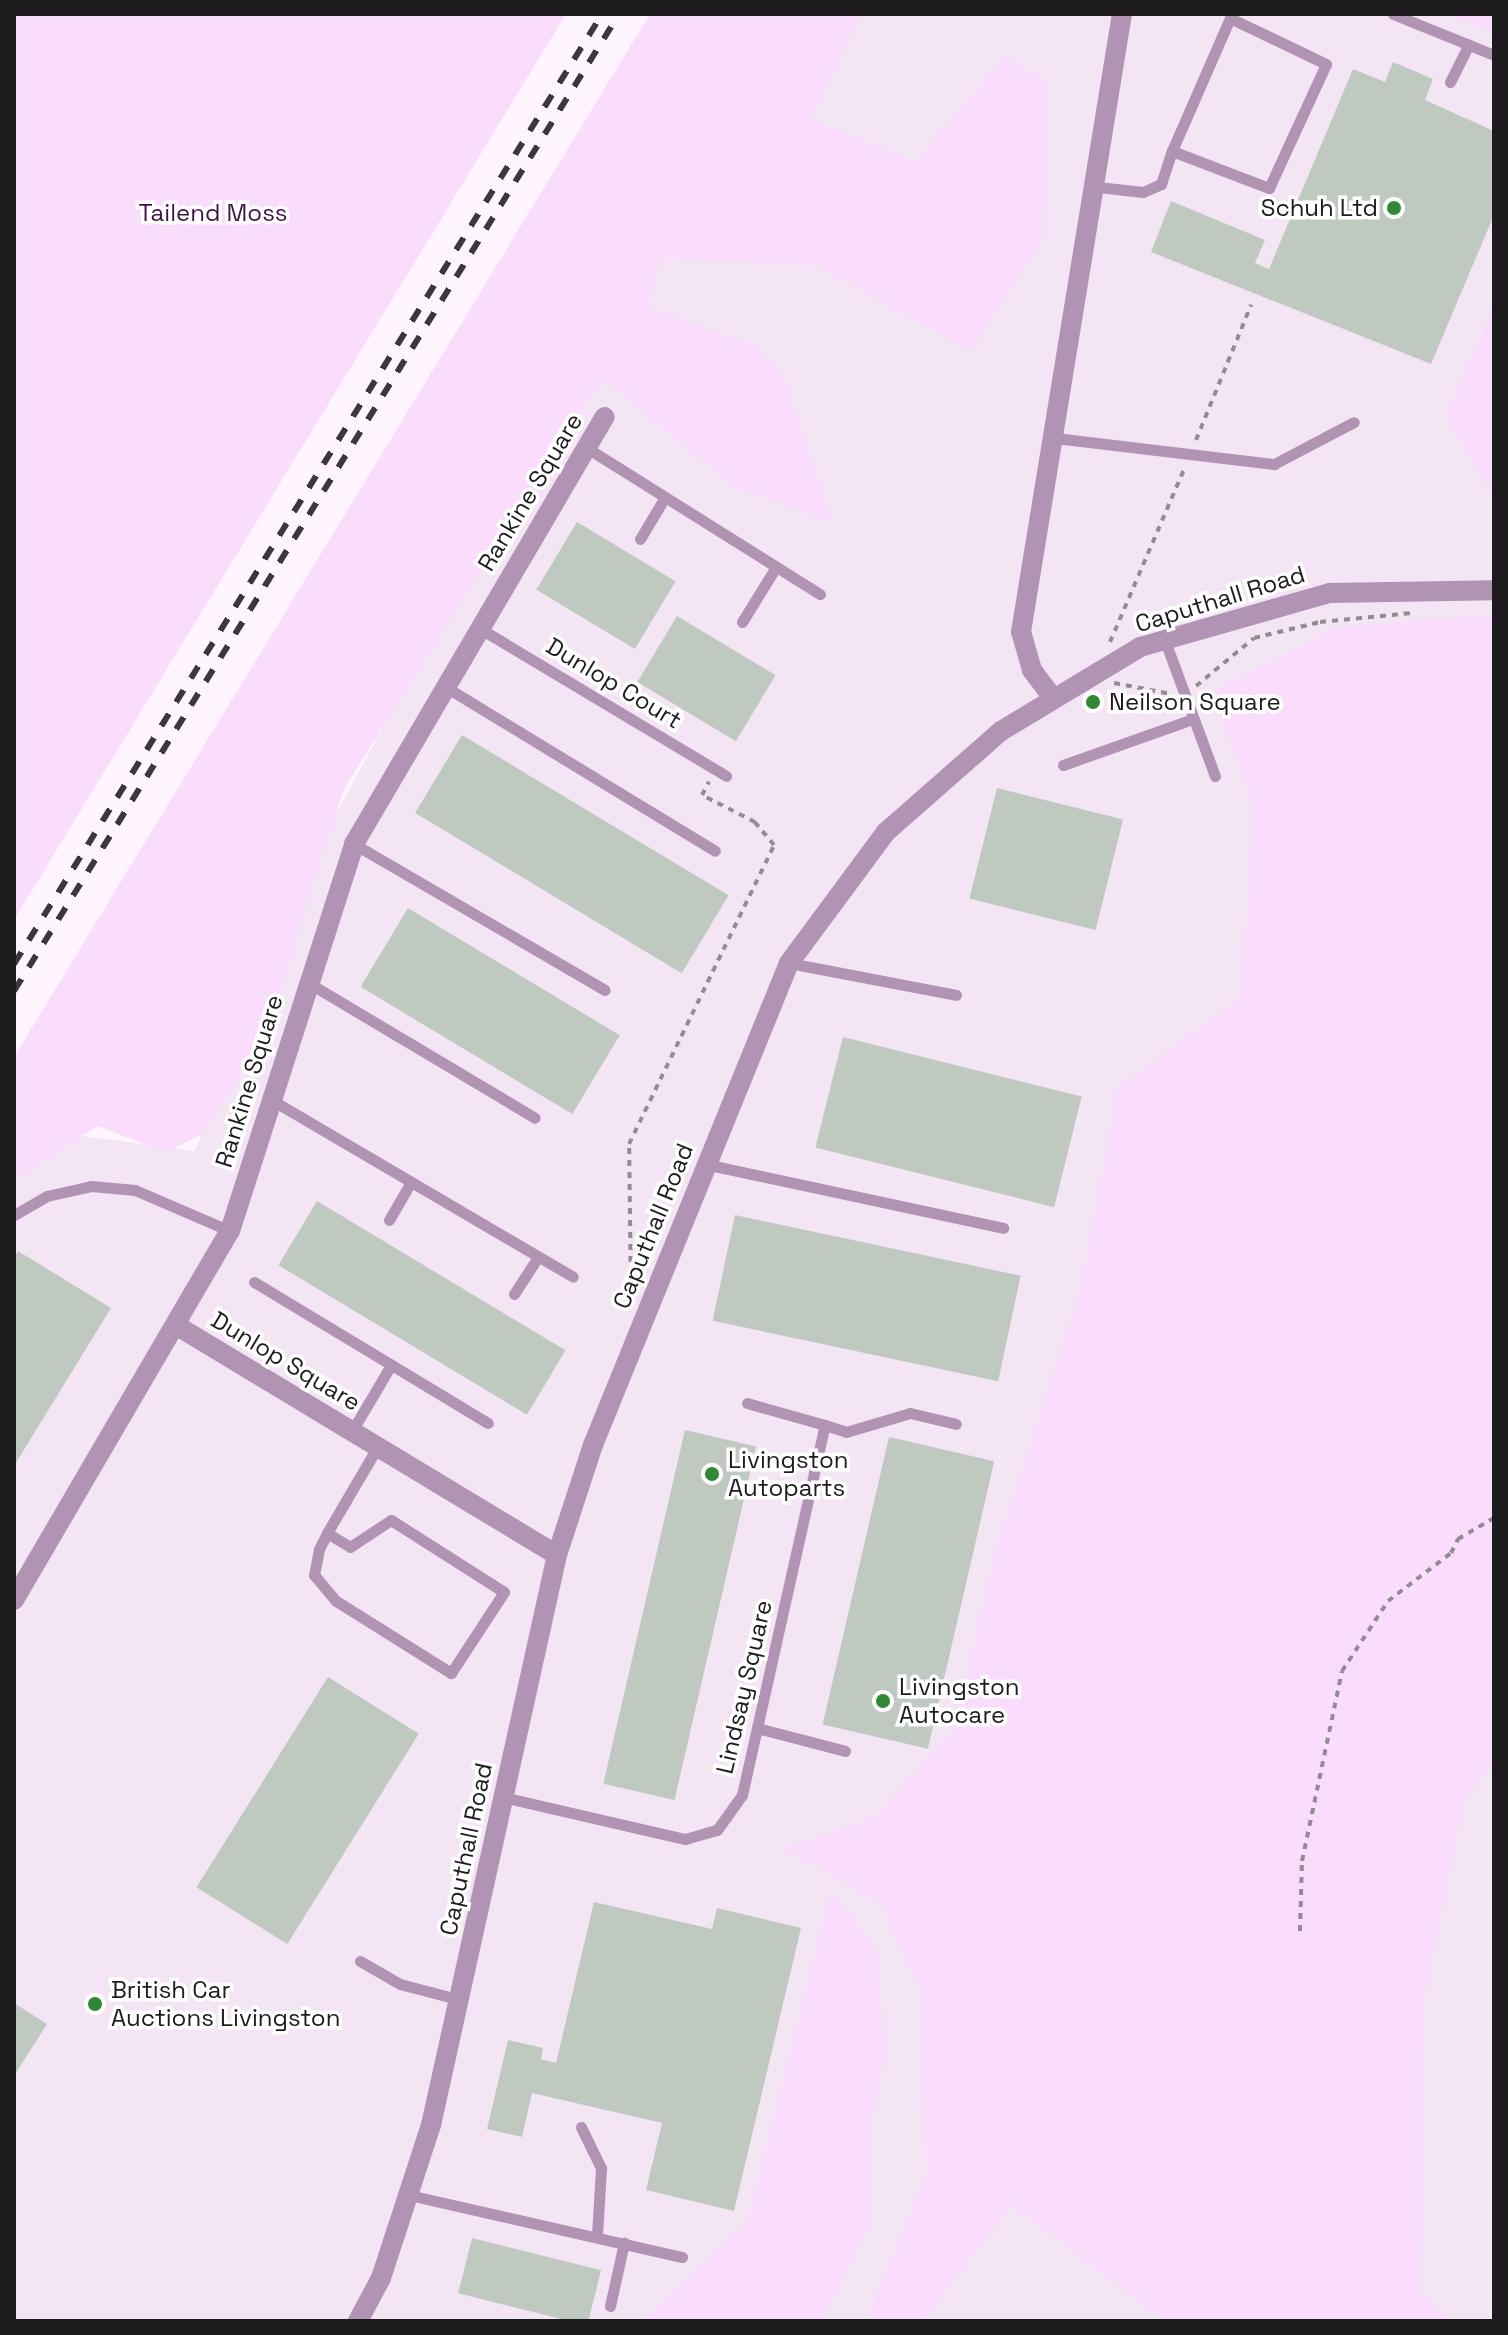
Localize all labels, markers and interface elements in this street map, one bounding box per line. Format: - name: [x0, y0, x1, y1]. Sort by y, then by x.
- place label: Schuh Ltd: [1261, 194, 1378, 222]
- park label: Tailend Moss: [138, 199, 288, 227]
- marker: Schuh Ltd: [1385, 199, 1403, 217]
- street label: Rankine Square: [472, 408, 588, 576]
- street label: Caputhall Road: [1132, 560, 1308, 638]
- street label: Dunlop Court: [541, 631, 687, 735]
- place label: Neilson Square: [1109, 688, 1281, 716]
- marker: Neilson Square: [1084, 693, 1102, 711]
- street label: Rankine Square: [209, 991, 289, 1171]
- street label: Caputhall Road: [607, 1139, 699, 1313]
- street label: Dunlop Square: [206, 1305, 366, 1417]
- place label: Livingston Autoparts: [728, 1446, 848, 1502]
- marker: Livingston Autoparts: [703, 1465, 721, 1483]
- street label: Lindsay Square: [710, 1597, 778, 1777]
- place label: Livingston Autocare: [899, 1673, 1019, 1729]
- marker: Livingston Autocare: [874, 1692, 892, 1710]
- street label: Caputhall Road: [434, 1760, 498, 1938]
- place label: British Car Auctions Livingston: [111, 1976, 340, 2032]
- marker: British Car Auctions Livingston: [86, 1995, 104, 2013]

